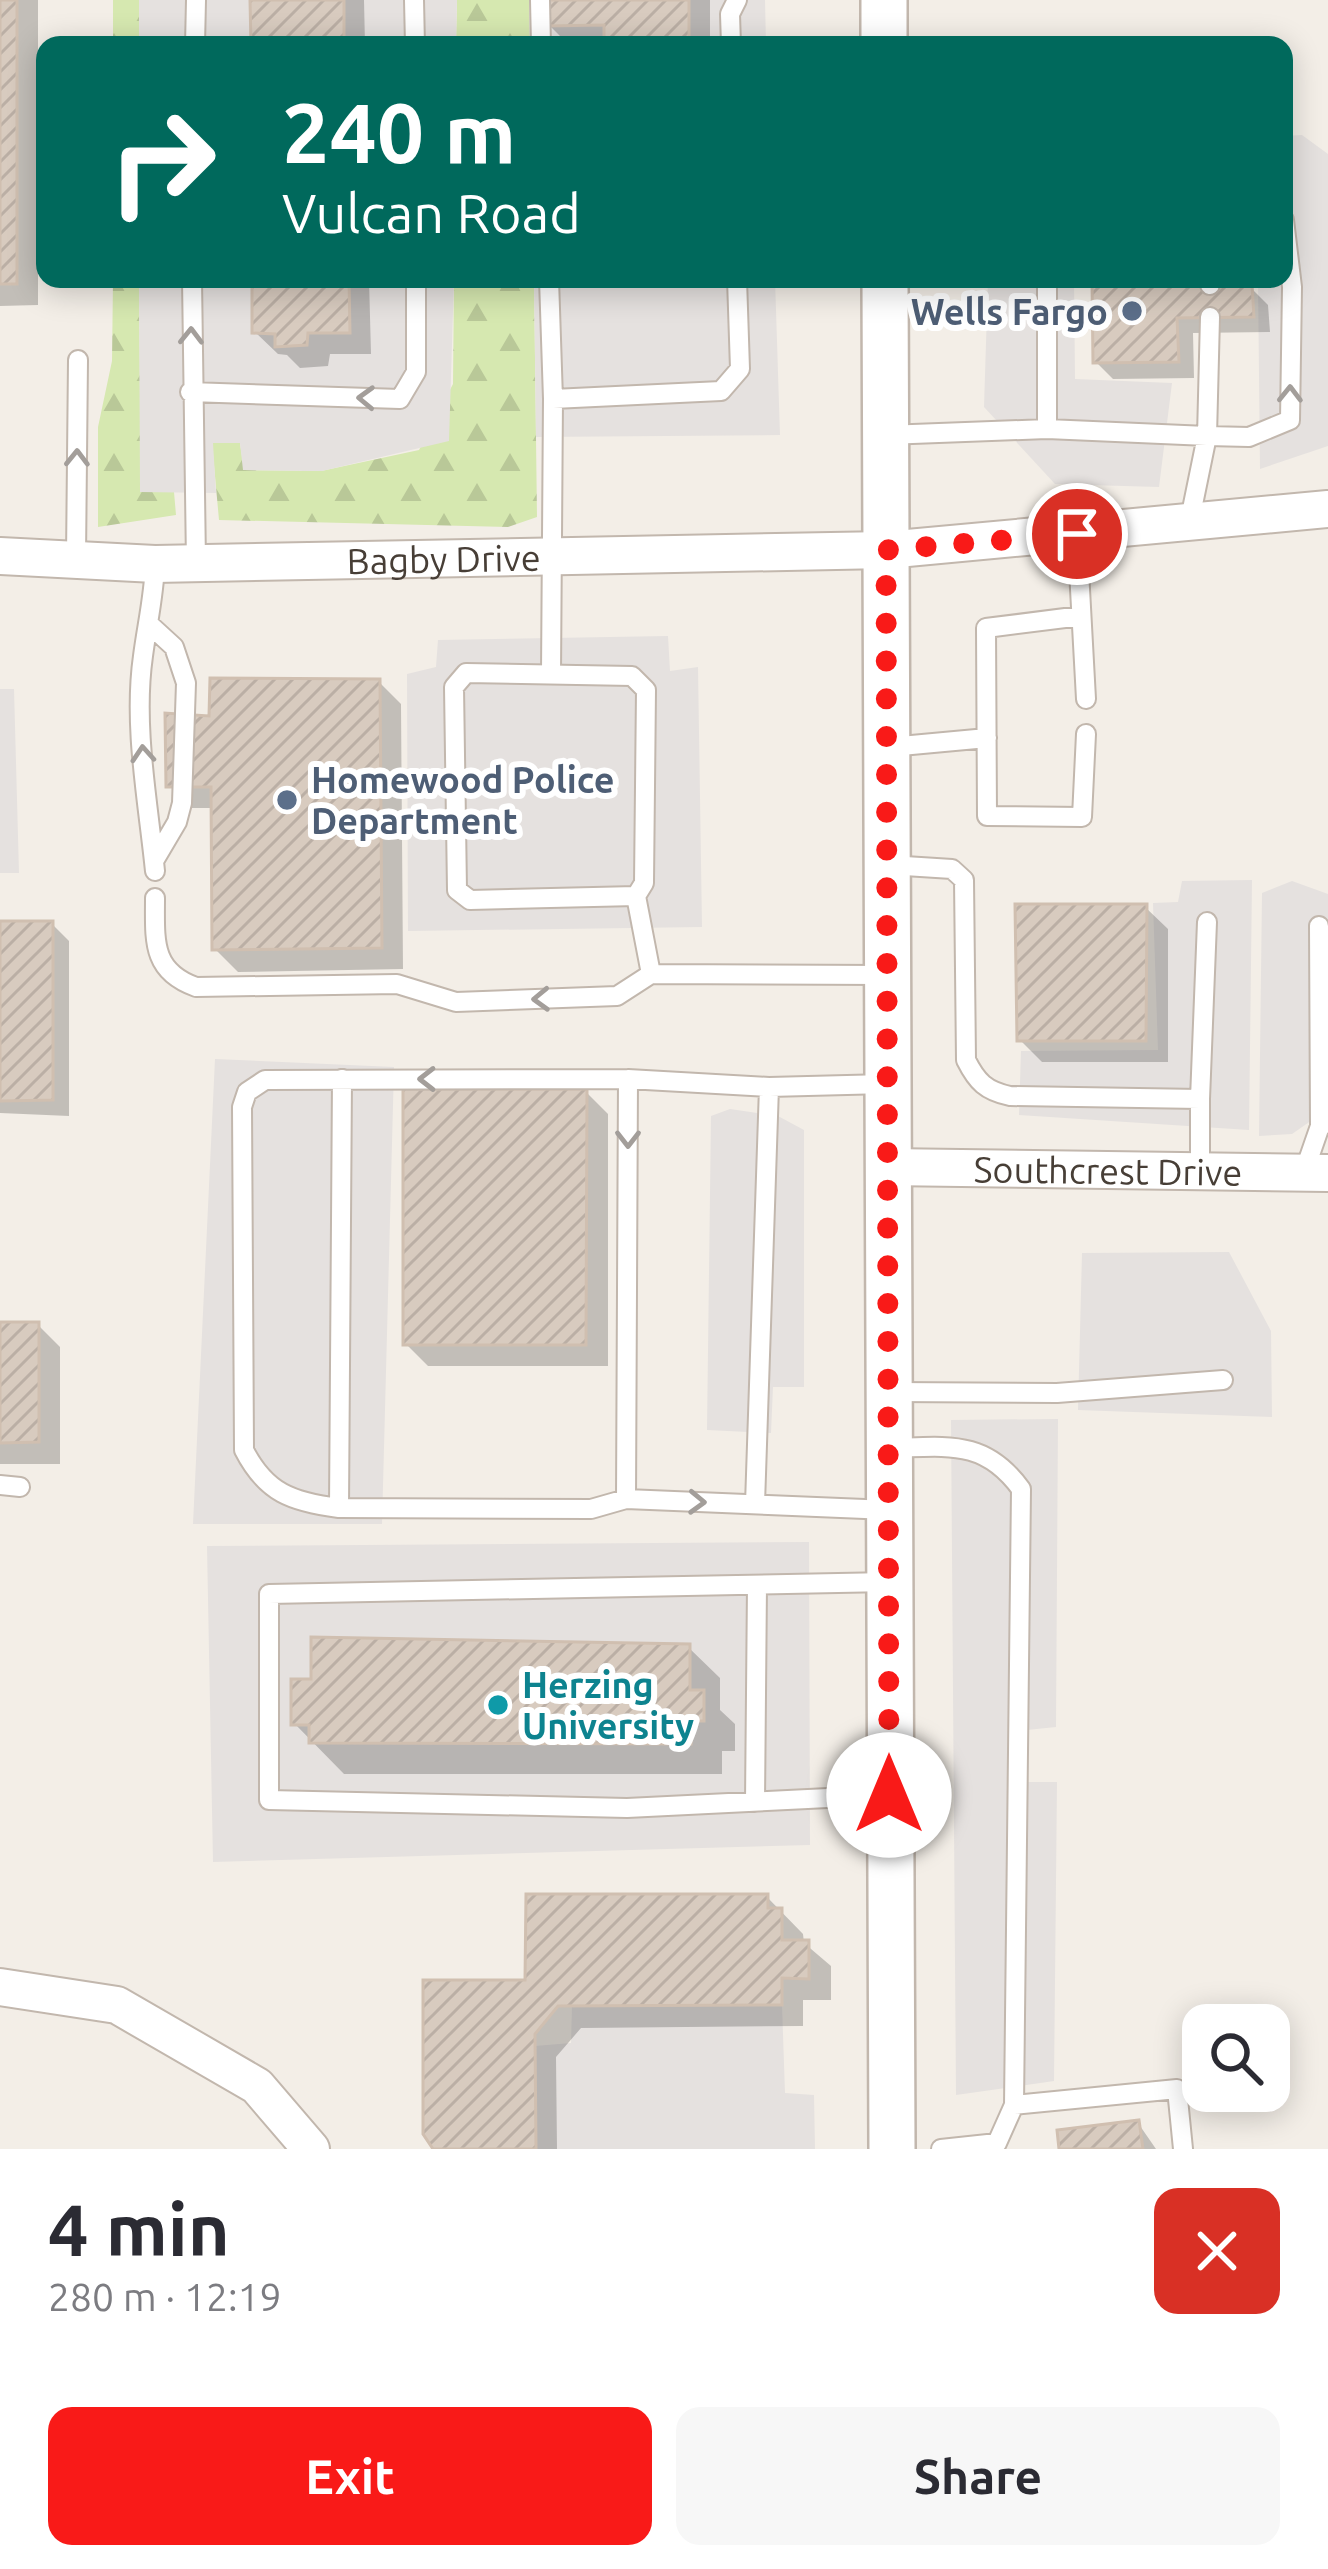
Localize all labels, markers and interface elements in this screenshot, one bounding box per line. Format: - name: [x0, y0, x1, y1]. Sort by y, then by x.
- icon: right: [84, 84, 240, 240]
- text: 240 m: [282, 85, 516, 179]
- text: Vulcan Road: [282, 183, 581, 243]
- place label: Wells Fargo: [911, 291, 1108, 332]
- marker: Wells Fargo: [1119, 298, 1145, 324]
- one-way arrow: [178, 326, 204, 345]
- one-way arrow: [1277, 384, 1303, 403]
- one-way arrow: [356, 385, 375, 411]
- one-way arrow: [64, 448, 90, 466]
- pin: [1026, 483, 1128, 585]
- icon: arrive: [1044, 501, 1110, 567]
- street label: Bagby Drive: [346, 536, 541, 581]
- one-way arrow: [131, 744, 157, 763]
- place label: Homewood Police Department: [311, 759, 614, 841]
- marker: Homewood Police Department: [274, 787, 300, 813]
- one-way arrow: [531, 986, 550, 1012]
- one-way arrow: [417, 1066, 435, 1092]
- one-way arrow: [615, 1131, 641, 1149]
- street label: Southcrest Drive: [973, 1148, 1243, 1192]
- one-way arrow: [688, 1489, 707, 1515]
- place label: Herzing University: [522, 1664, 694, 1746]
- marker: Herzing University: [485, 1692, 511, 1718]
- position arrow: [826, 1732, 952, 1858]
- map controls: [1182, 2004, 1290, 2112]
- button: search: [1182, 2004, 1290, 2112]
- button: close: [1154, 2188, 1280, 2314]
- text: 4 min: [48, 2189, 230, 2270]
- text: 280 m · 12:19: [48, 2275, 282, 2318]
- button: Exit: [48, 2407, 652, 2545]
- button: Share: [676, 2407, 1280, 2545]

